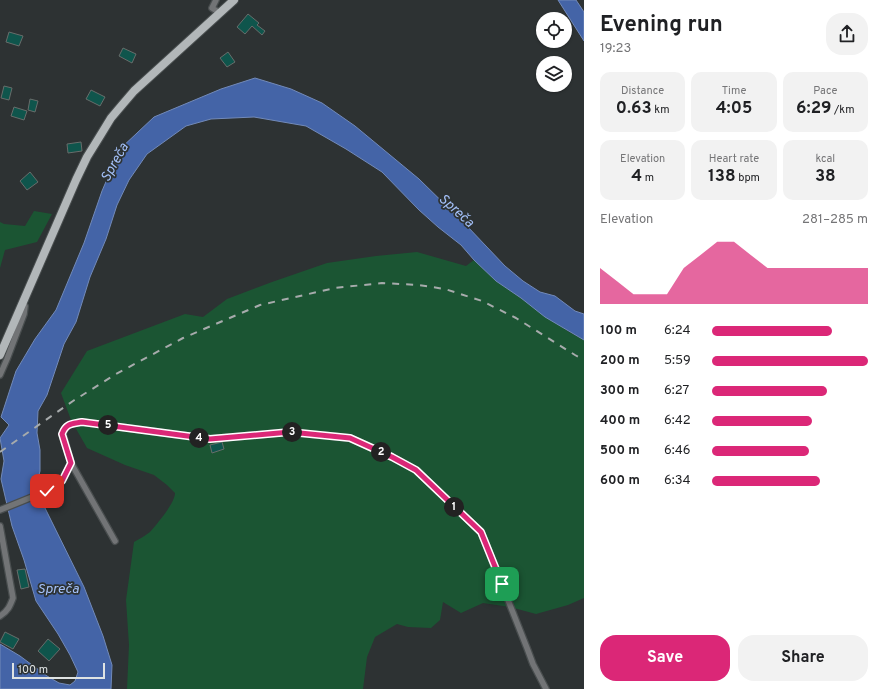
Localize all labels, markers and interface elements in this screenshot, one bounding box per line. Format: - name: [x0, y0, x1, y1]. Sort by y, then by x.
- map controls: [536, 12, 572, 92]
- button: locate: [536, 12, 572, 48]
- text: Evening run: [600, 12, 723, 39]
- button: share: [826, 13, 868, 55]
- text: 19:23: [600, 41, 631, 57]
- button: layers: [536, 56, 572, 92]
- text: Distance: [621, 84, 664, 98]
- text: Time: [722, 84, 746, 98]
- text: Pace: [813, 84, 837, 98]
- text: 0.63: [616, 98, 652, 120]
- text: 4:05: [716, 98, 752, 120]
- text: 6:29: [796, 98, 831, 120]
- text: km: [652, 103, 670, 117]
- text: /km: [831, 103, 855, 117]
- water label: Spreča: [98, 140, 133, 185]
- text: Elevation: [620, 152, 665, 166]
- text: Heart rate: [709, 152, 759, 166]
- text: kcal: [816, 152, 835, 166]
- text: 4: [631, 166, 642, 188]
- text: 138: [708, 166, 736, 188]
- text: 38: [815, 166, 836, 188]
- text: m: [642, 171, 654, 185]
- text: bpm: [736, 171, 760, 185]
- water label: Spreča: [435, 191, 478, 232]
- text: Elevation: [600, 212, 653, 228]
- text: 281–285 m: [802, 212, 868, 228]
- text: 100 m: [600, 323, 637, 339]
- text: 6:24: [664, 323, 691, 339]
- text: 200 m: [600, 353, 640, 369]
- text: 5:59: [664, 353, 691, 369]
- text: 300 m: [600, 383, 639, 399]
- text: 6:27: [664, 383, 689, 399]
- text: 400 m: [600, 413, 640, 429]
- text: 6:42: [664, 413, 691, 429]
- pin: 5: [98, 415, 118, 435]
- text: 5: [105, 418, 111, 432]
- pin: 3: [282, 422, 302, 442]
- text: 3: [289, 425, 295, 439]
- pin: 4: [189, 428, 209, 448]
- text: 4: [195, 431, 203, 445]
- pin: 2: [371, 442, 391, 462]
- text: 500 m: [600, 443, 640, 459]
- text: 6:46: [664, 443, 691, 459]
- text: 2: [378, 445, 384, 459]
- text: 600 m: [600, 473, 640, 489]
- text: 6:34: [664, 473, 691, 489]
- pin: [30, 474, 64, 508]
- icon: check: [36, 480, 58, 502]
- pin: 1: [444, 497, 464, 517]
- text: 1: [452, 500, 456, 514]
- pin: [485, 567, 519, 601]
- icon: arrive: [491, 573, 513, 595]
- water label: Spreča: [37, 581, 80, 598]
- button: Save: [600, 635, 730, 681]
- button: Share: [738, 635, 868, 681]
- scale bar: [12, 661, 105, 680]
- text: 100 m: [18, 663, 48, 677]

